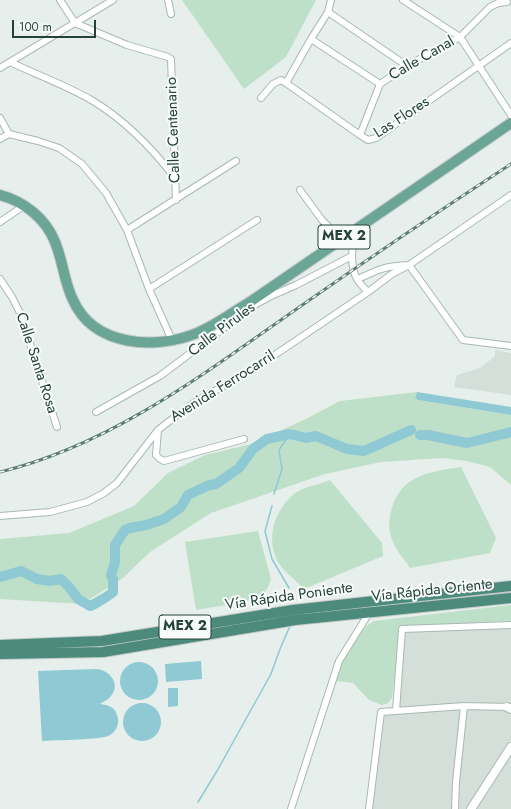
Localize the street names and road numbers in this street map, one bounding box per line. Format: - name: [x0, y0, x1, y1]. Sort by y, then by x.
- street label: Calle Canal: [386, 33, 458, 85]
- street label: Calle Centenario: [163, 77, 185, 183]
- street label: Las Flores: [371, 93, 433, 143]
- road number: MEX 2: [318, 225, 370, 249]
- street label: Calle Pirules: [185, 299, 259, 361]
- street label: Calle Santa Rosa: [11, 310, 61, 416]
- street label: Avenida Ferrocarril: [167, 347, 279, 427]
- street label: Vía Rápida Oriente: [371, 576, 493, 606]
- street label: Vía Rápida Poniente: [224, 579, 354, 615]
- road number: MEX 2: [159, 615, 211, 639]

